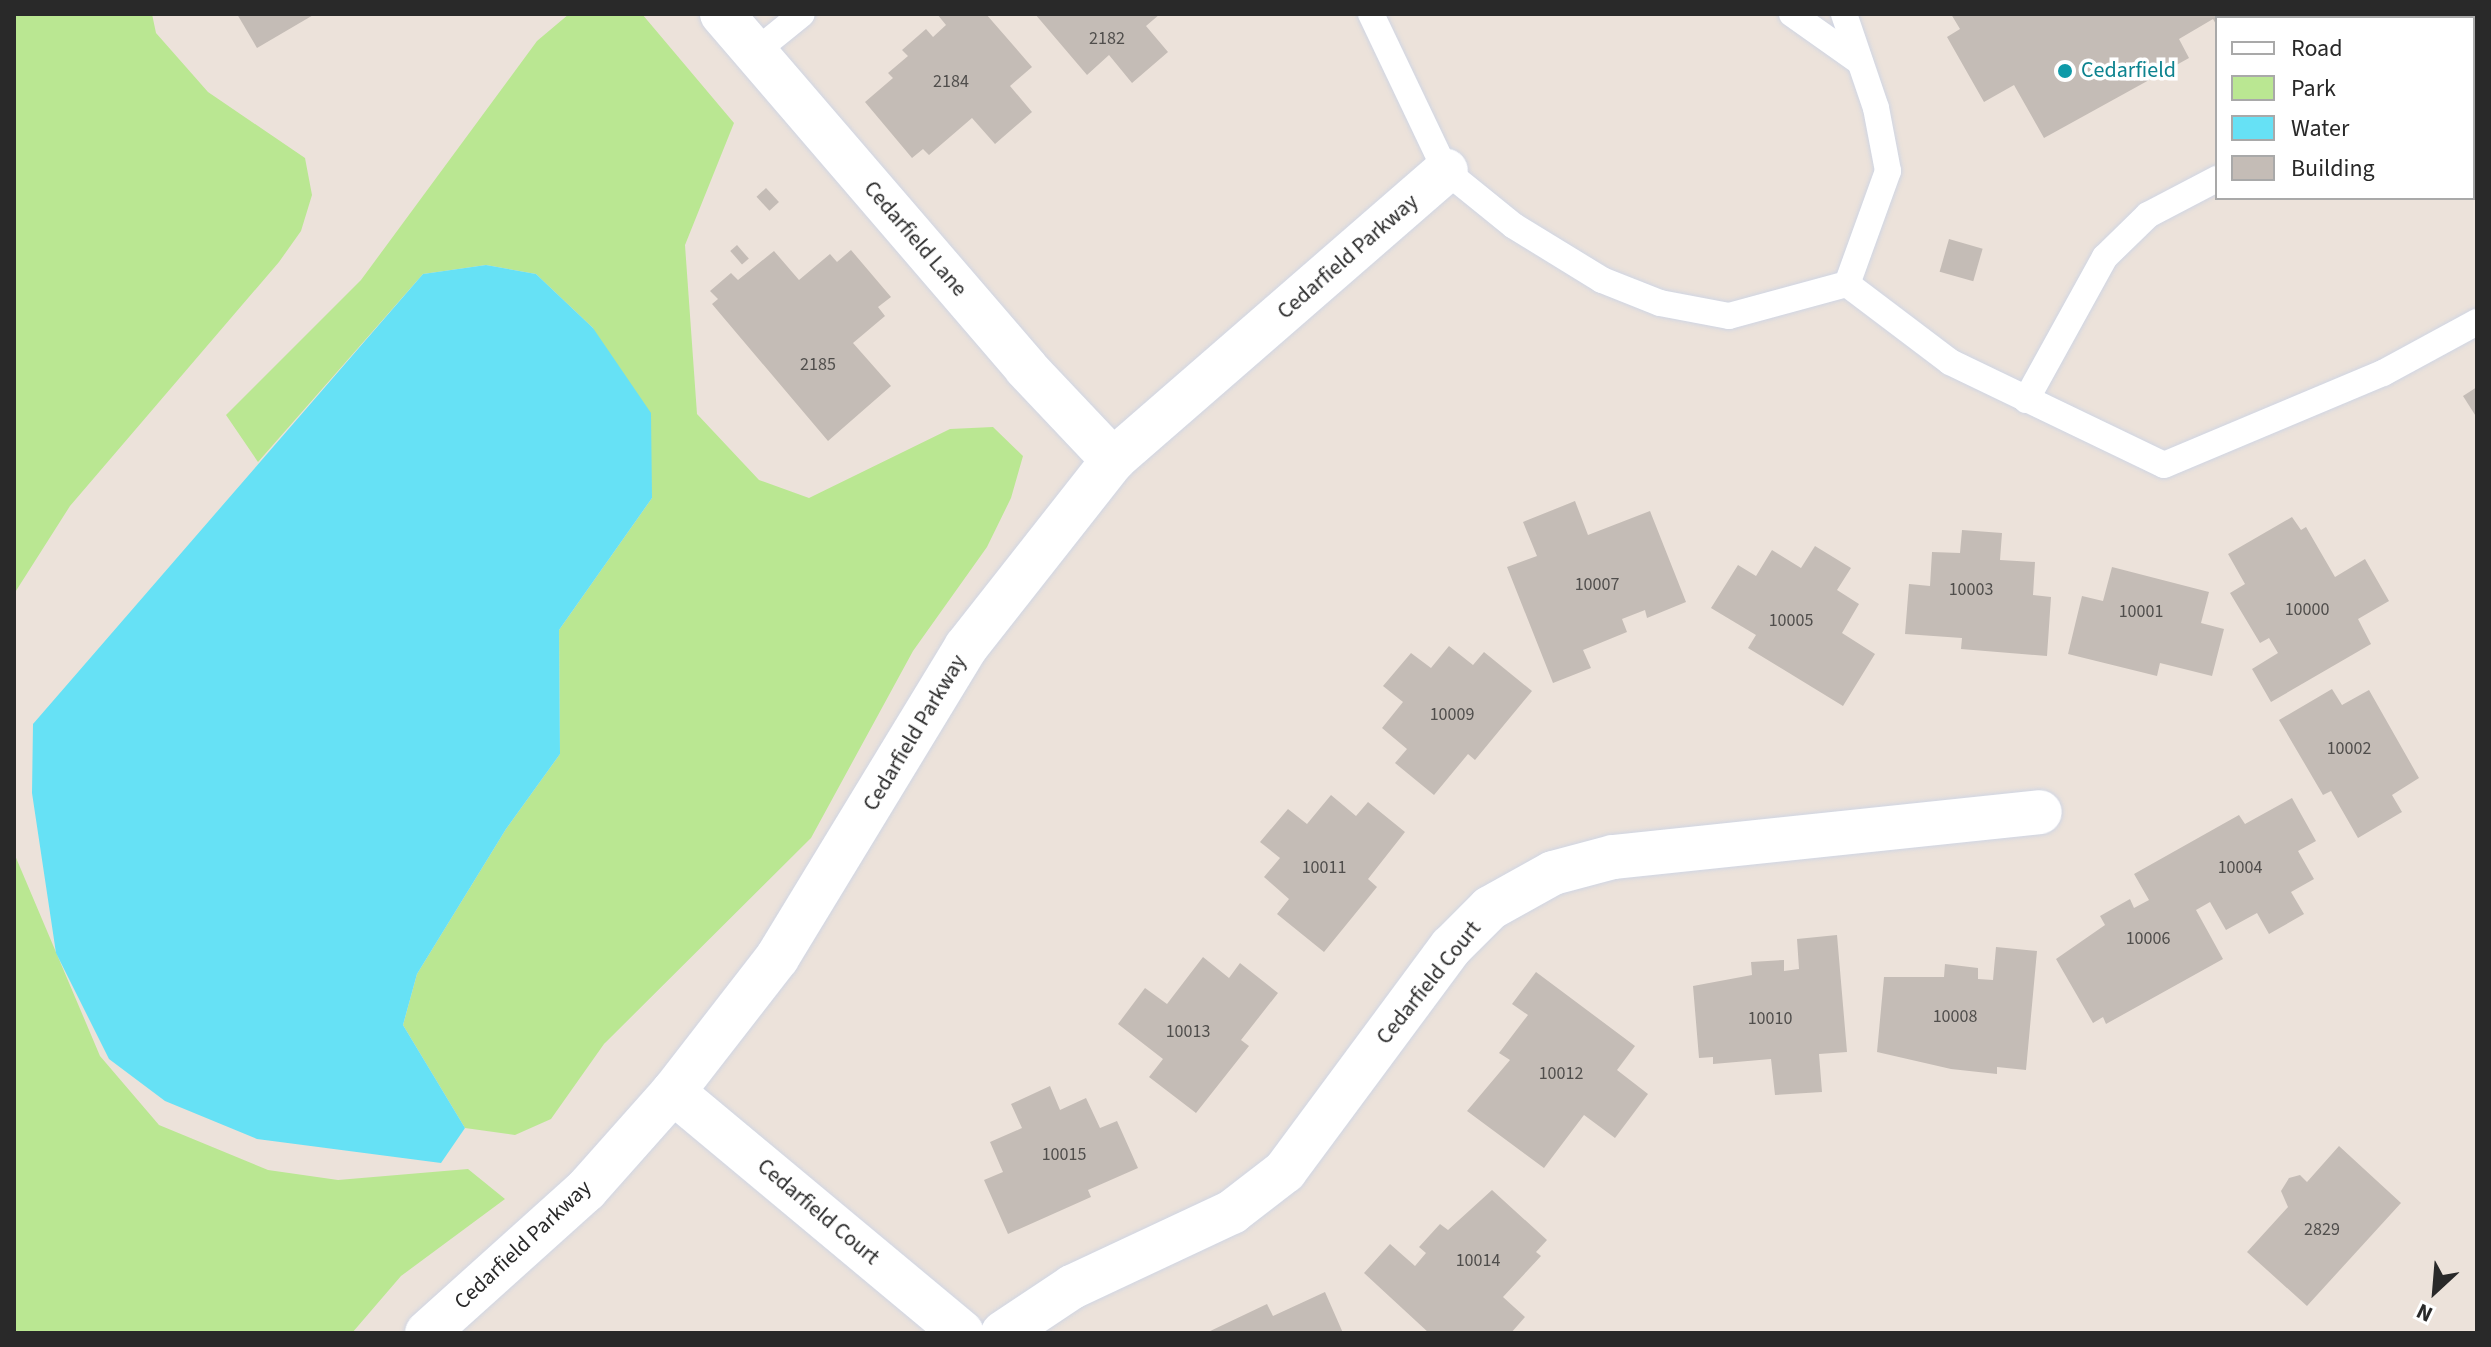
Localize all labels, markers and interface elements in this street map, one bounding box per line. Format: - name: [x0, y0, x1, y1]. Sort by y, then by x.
- legend: [2215, 16, 2475, 200]
- house number: 2182: [1089, 28, 1125, 50]
- text: Road: [2291, 31, 2343, 66]
- place label: Cedarfield: [2081, 58, 2176, 84]
- marker: Cedarfield: [2056, 62, 2074, 80]
- house number: 2184: [933, 71, 969, 93]
- text: Park: [2291, 71, 2336, 106]
- text: Water: [2291, 111, 2349, 146]
- text: Building: [2291, 151, 2375, 186]
- street label: Cedarfield Lane: [858, 176, 972, 302]
- street label: Cedarfield Parkway: [1272, 189, 1424, 325]
- house number: 2185: [800, 354, 836, 376]
- house number: 10007: [1575, 574, 1619, 596]
- house number: 10003: [1949, 579, 1993, 601]
- house number: 10000: [2285, 599, 2329, 621]
- house number: 10001: [2119, 601, 2163, 623]
- house number: 10005: [1769, 610, 1813, 632]
- street label: Cedarfield Parkway: [858, 650, 972, 816]
- house number: 10009: [1430, 704, 1474, 726]
- house number: 10002: [2327, 738, 2371, 760]
- house number: 10011: [1302, 857, 1346, 879]
- house number: 10004: [2218, 857, 2262, 879]
- street label: Cedarfield Court: [1371, 916, 1487, 1050]
- house number: 10006: [2126, 928, 2170, 950]
- house number: 10008: [1933, 1006, 1977, 1028]
- house number: 10010: [1748, 1008, 1792, 1030]
- house number: 10013: [1166, 1021, 1210, 1043]
- house number: 10012: [1539, 1063, 1583, 1085]
- house number: 10015: [1042, 1144, 1086, 1166]
- street label: Cedarfield Court: [752, 1153, 884, 1271]
- street label: Cedarfield Parkway: [449, 1175, 597, 1315]
- house number: 2829: [2304, 1219, 2340, 1241]
- house number: 10014: [1456, 1250, 1500, 1272]
- north arrow: [2395, 1251, 2475, 1331]
- text: N: [2411, 1295, 2438, 1330]

